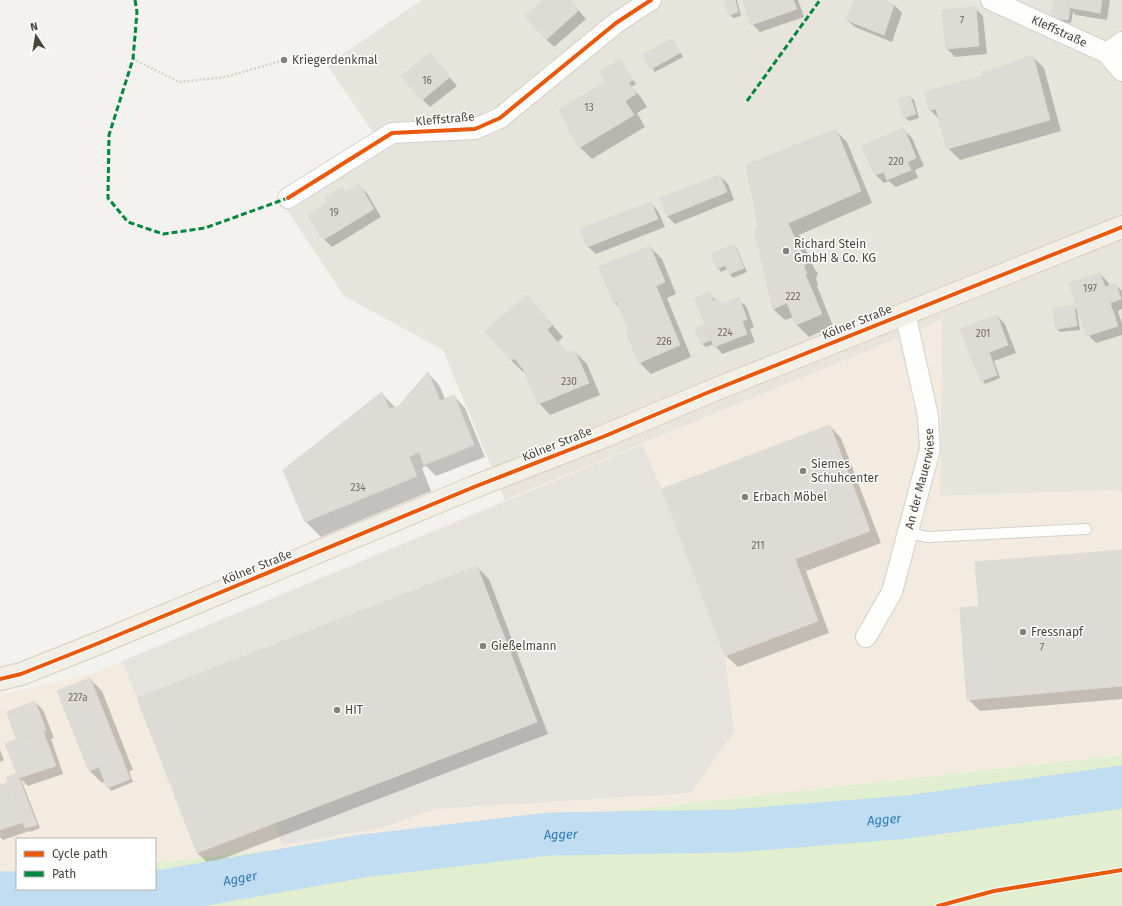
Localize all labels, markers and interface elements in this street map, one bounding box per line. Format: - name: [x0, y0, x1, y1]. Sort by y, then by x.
- street label: Kleffstraße: [1029, 12, 1089, 50]
- house number: 7: [960, 15, 965, 27]
- north arrow: [16, 16, 56, 56]
- text: N: [29, 20, 39, 34]
- place label: Kriegerdenkmal: [292, 53, 378, 67]
- marker: Kriegerdenkmal: [279, 55, 289, 65]
- house number: 16: [422, 75, 432, 87]
- house number: 13: [584, 102, 594, 114]
- street label: Kleffstraße: [415, 109, 475, 129]
- house number: 220: [888, 156, 904, 168]
- house number: 19: [329, 207, 339, 219]
- place label: Richard Stein GmbH & Co. KG: [794, 237, 876, 265]
- marker: Richard Stein GmbH & Co. KG: [781, 246, 791, 256]
- house number: 197: [1083, 283, 1097, 295]
- house number: 222: [786, 291, 800, 303]
- street label: Kölner Straße: [820, 302, 894, 342]
- house number: 224: [718, 327, 733, 339]
- house number: 201: [976, 328, 990, 340]
- house number: 226: [656, 336, 672, 348]
- house number: 230: [561, 376, 577, 388]
- street label: Kölner Straße: [520, 424, 594, 464]
- street label: An der Mauerwiese: [902, 428, 937, 531]
- place label: Siemes Schuhcenter: [811, 457, 879, 485]
- marker: Siemes Schuhcenter: [798, 466, 808, 476]
- house number: 234: [350, 482, 366, 494]
- place label: Erbach Möbel: [753, 490, 827, 504]
- marker: Erbach Möbel: [740, 492, 750, 502]
- house number: 211: [751, 540, 765, 552]
- street label: Kölner Straße: [220, 547, 294, 587]
- place label: Fressnapf: [1031, 625, 1084, 639]
- marker: Fressnapf: [1018, 627, 1028, 637]
- place label: Gießelmann: [491, 639, 557, 653]
- marker: Gießelmann: [478, 641, 488, 651]
- house number: 7: [1040, 642, 1045, 654]
- house number: 227a: [68, 692, 88, 704]
- place label: HIT: [345, 703, 364, 717]
- marker: HIT: [332, 705, 342, 715]
- water label: Agger: [866, 810, 903, 828]
- water label: Agger: [542, 827, 579, 843]
- legend: [16, 838, 156, 890]
- text: Cycle path: [52, 847, 108, 861]
- text: Path: [52, 867, 76, 881]
- water label: Agger: [221, 868, 259, 889]

